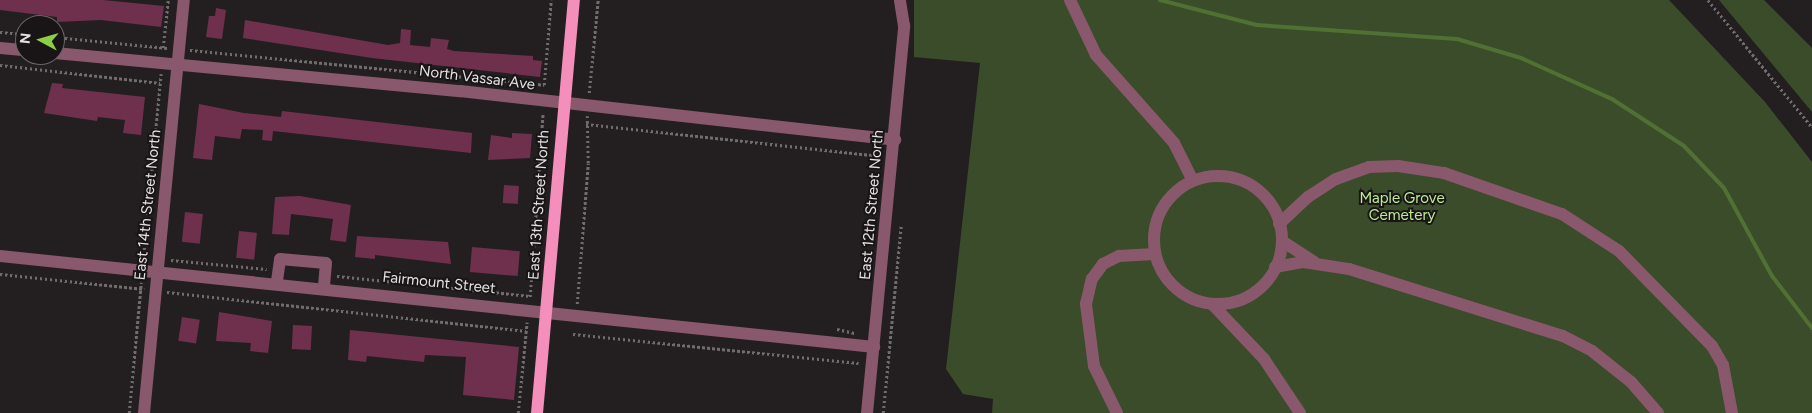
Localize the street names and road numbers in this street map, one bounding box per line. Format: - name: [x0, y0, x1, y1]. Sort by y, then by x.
- street label: North Vassar Ave: [418, 62, 536, 94]
- street label: East 14th Street North: [131, 129, 165, 281]
- street label: East 13th Street North: [525, 129, 553, 281]
- street label: East 12th Street North: [856, 129, 888, 281]
- street label: Fairmount Street: [381, 268, 497, 298]

